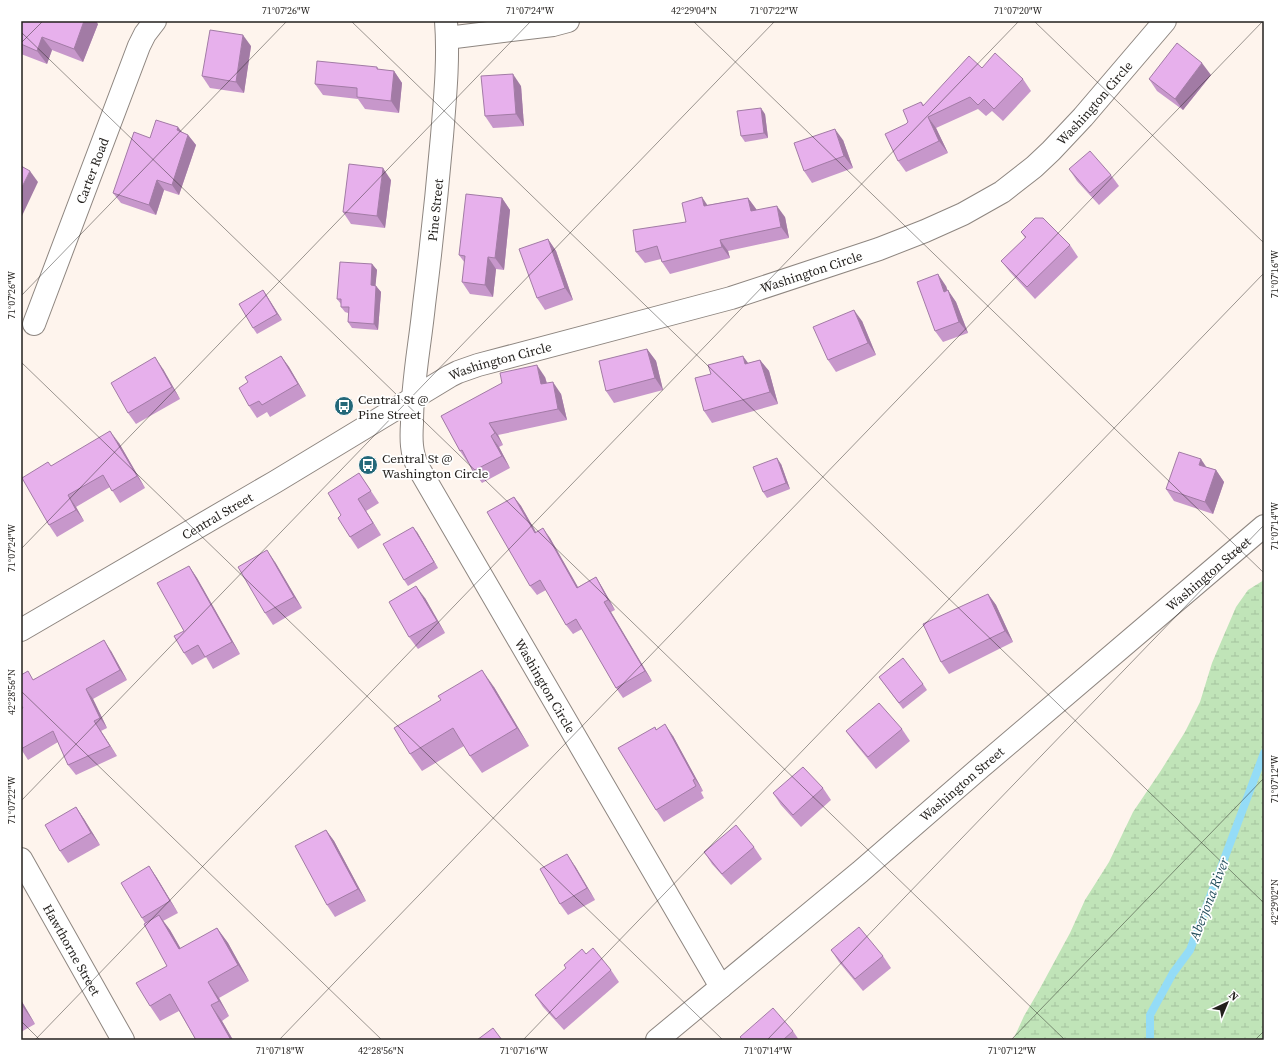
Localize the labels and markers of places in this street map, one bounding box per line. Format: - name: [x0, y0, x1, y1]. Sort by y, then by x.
- place label: Central St @ Pine Street: [358, 391, 429, 423]
- bus stop icon: Central St @ Pine Street: [333, 395, 355, 417]
- place label: Central St @ Washington Circle: [382, 450, 489, 482]
- bus stop icon: Central St @ Washington Circle: [357, 454, 379, 476]

